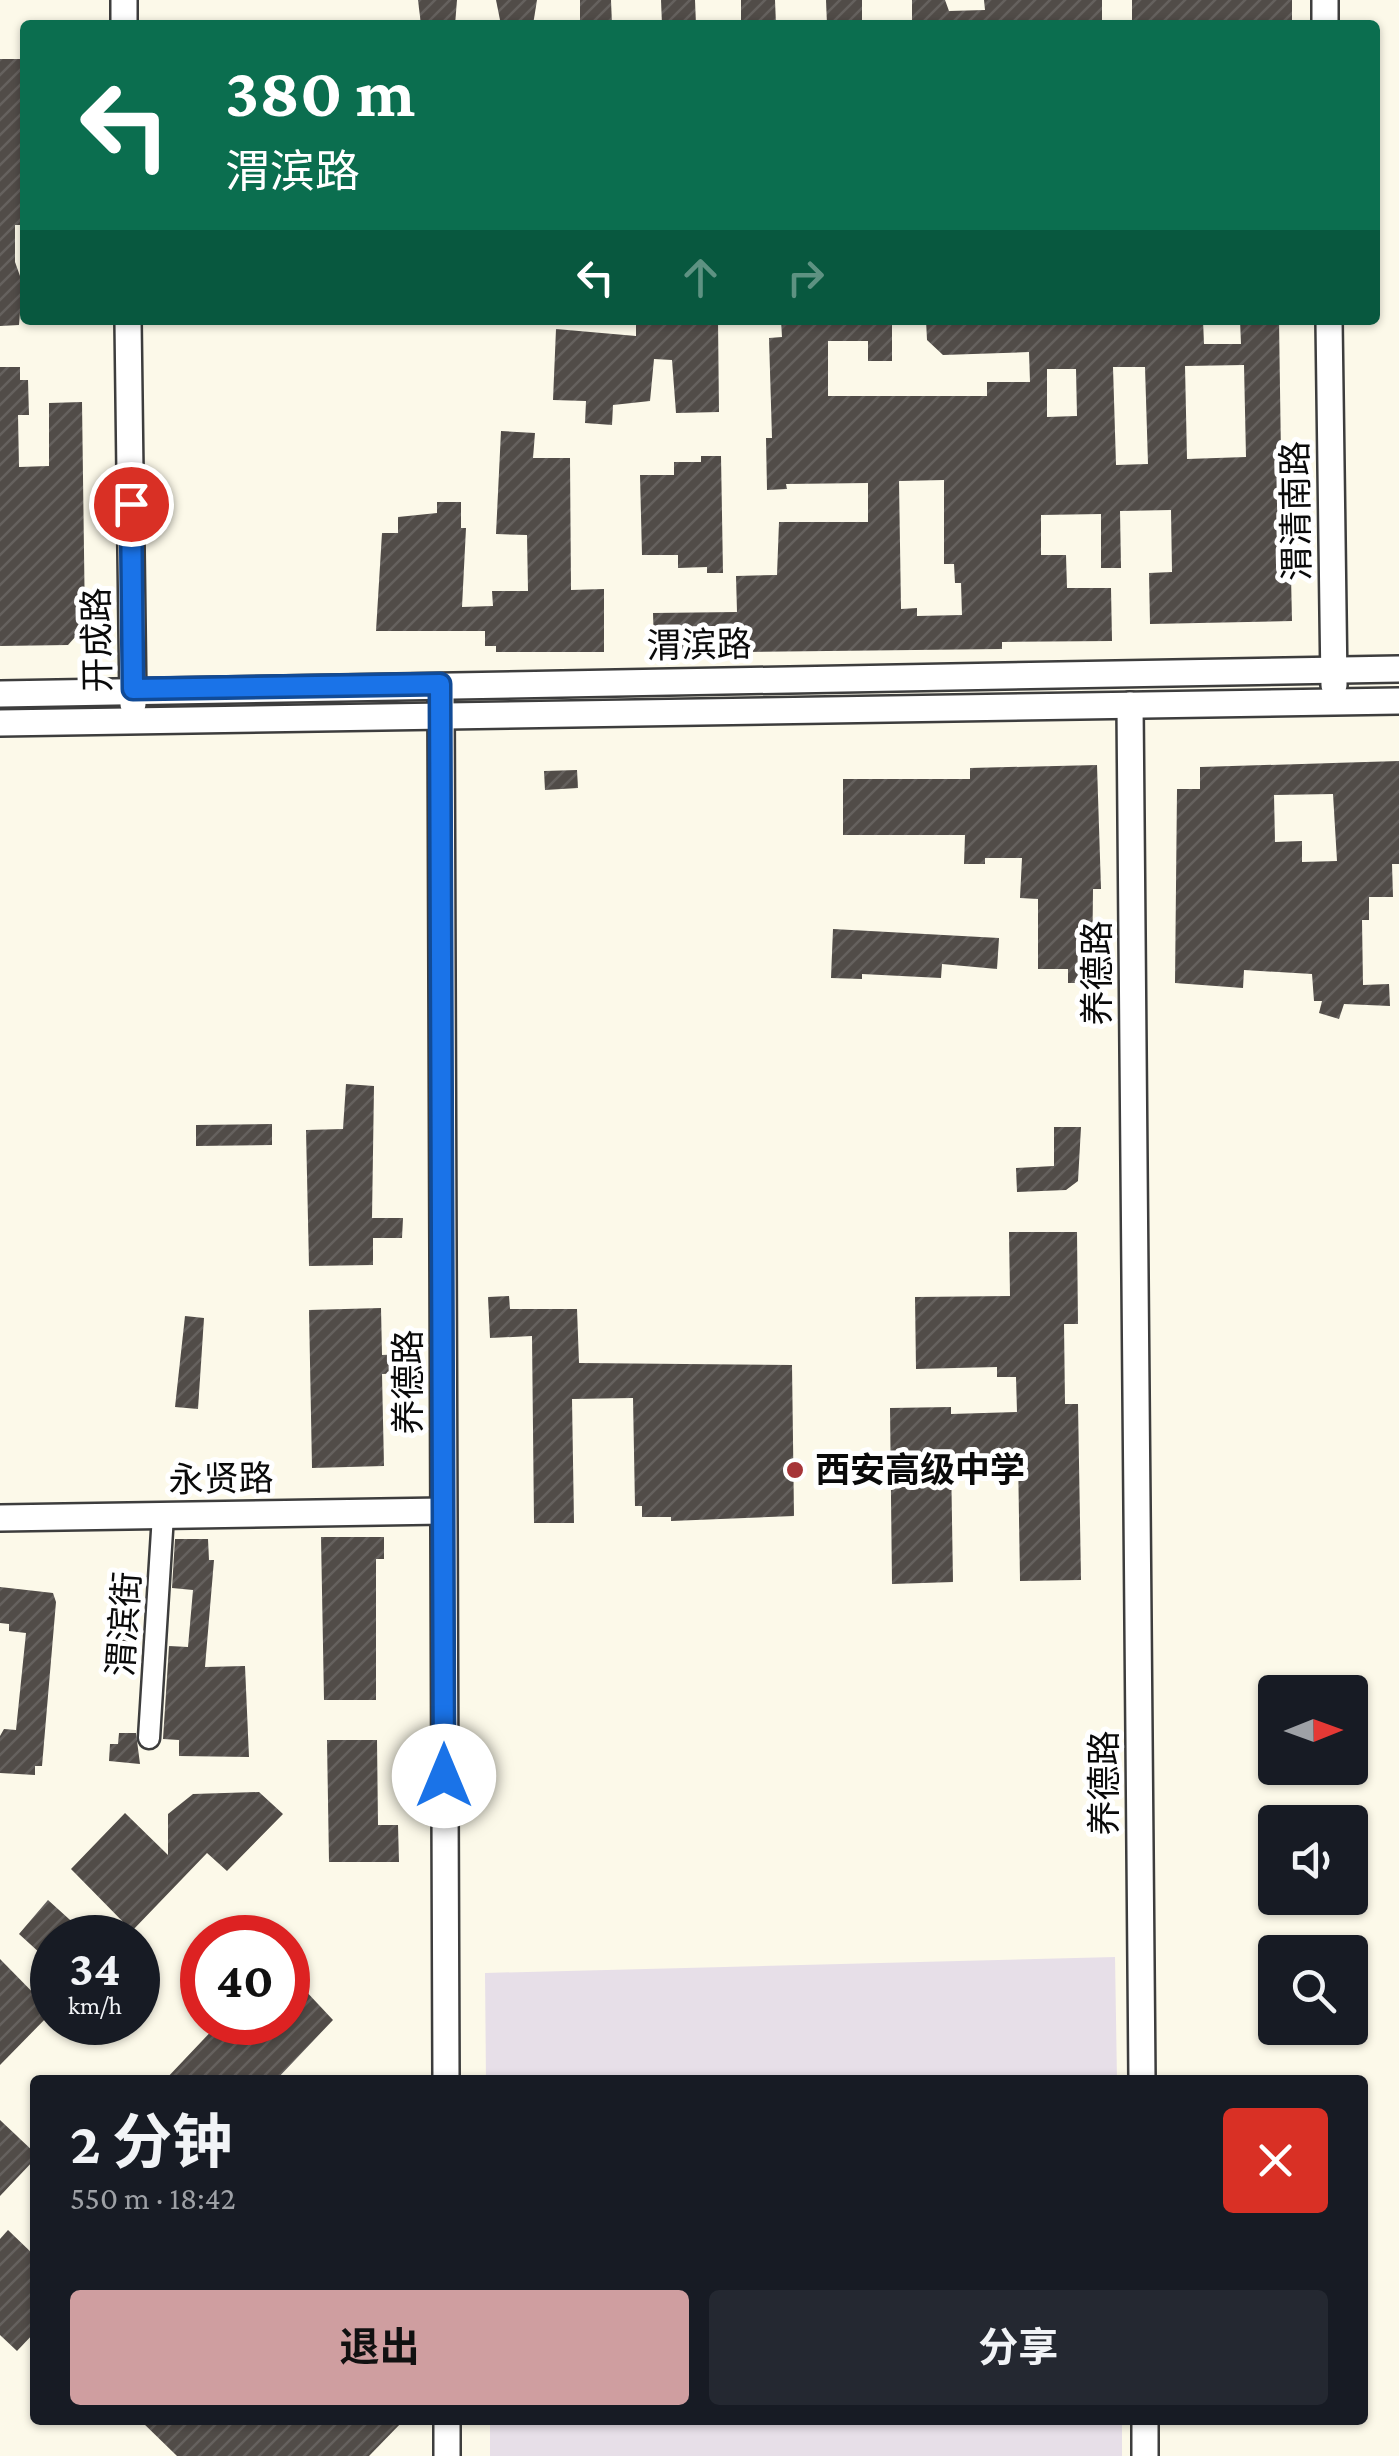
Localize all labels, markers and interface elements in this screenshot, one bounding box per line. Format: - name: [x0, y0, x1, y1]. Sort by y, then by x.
- text: 380 m: [225, 53, 415, 131]
- icon: left: [60, 60, 190, 190]
- text: 渭滨路: [225, 147, 360, 197]
- icon: left: [568, 250, 623, 305]
- icon: ahead: [673, 250, 728, 305]
- icon: right: [778, 250, 833, 305]
- street label: 渭清南路: [1276, 441, 1317, 581]
- pin: [89, 462, 174, 547]
- icon: arrive: [104, 477, 159, 532]
- street label: 开成路: [77, 587, 118, 693]
- street label: 渭滨路: [646, 625, 752, 666]
- street label: 养德路: [1078, 920, 1117, 1026]
- street label: 养德路: [389, 1329, 428, 1435]
- place label: 西安高级中学: [815, 1451, 1025, 1490]
- street label: 永贤路: [168, 1459, 274, 1500]
- marker: 西安高级中学: [784, 1459, 806, 1481]
- street label: 渭滨街: [101, 1570, 148, 1678]
- north arrow: [1258, 1675, 1368, 1785]
- map controls: [1258, 1675, 1368, 2045]
- position arrow: [392, 1724, 496, 1828]
- street label: 养德路: [1085, 1730, 1124, 1836]
- button: sound: [1258, 1805, 1368, 1915]
- speed limit sign: 40: [180, 1915, 310, 2045]
- button: search: [1258, 1935, 1368, 2045]
- text: 34: [69, 1940, 121, 1996]
- text: km/h: [68, 1992, 122, 2019]
- button: close: [1223, 2108, 1328, 2213]
- text: 2 分钟: [70, 2109, 232, 2176]
- text: 550 m · 18:42: [70, 2180, 236, 2216]
- button: 退出: [70, 2290, 689, 2405]
- button: 分享: [709, 2290, 1328, 2405]

